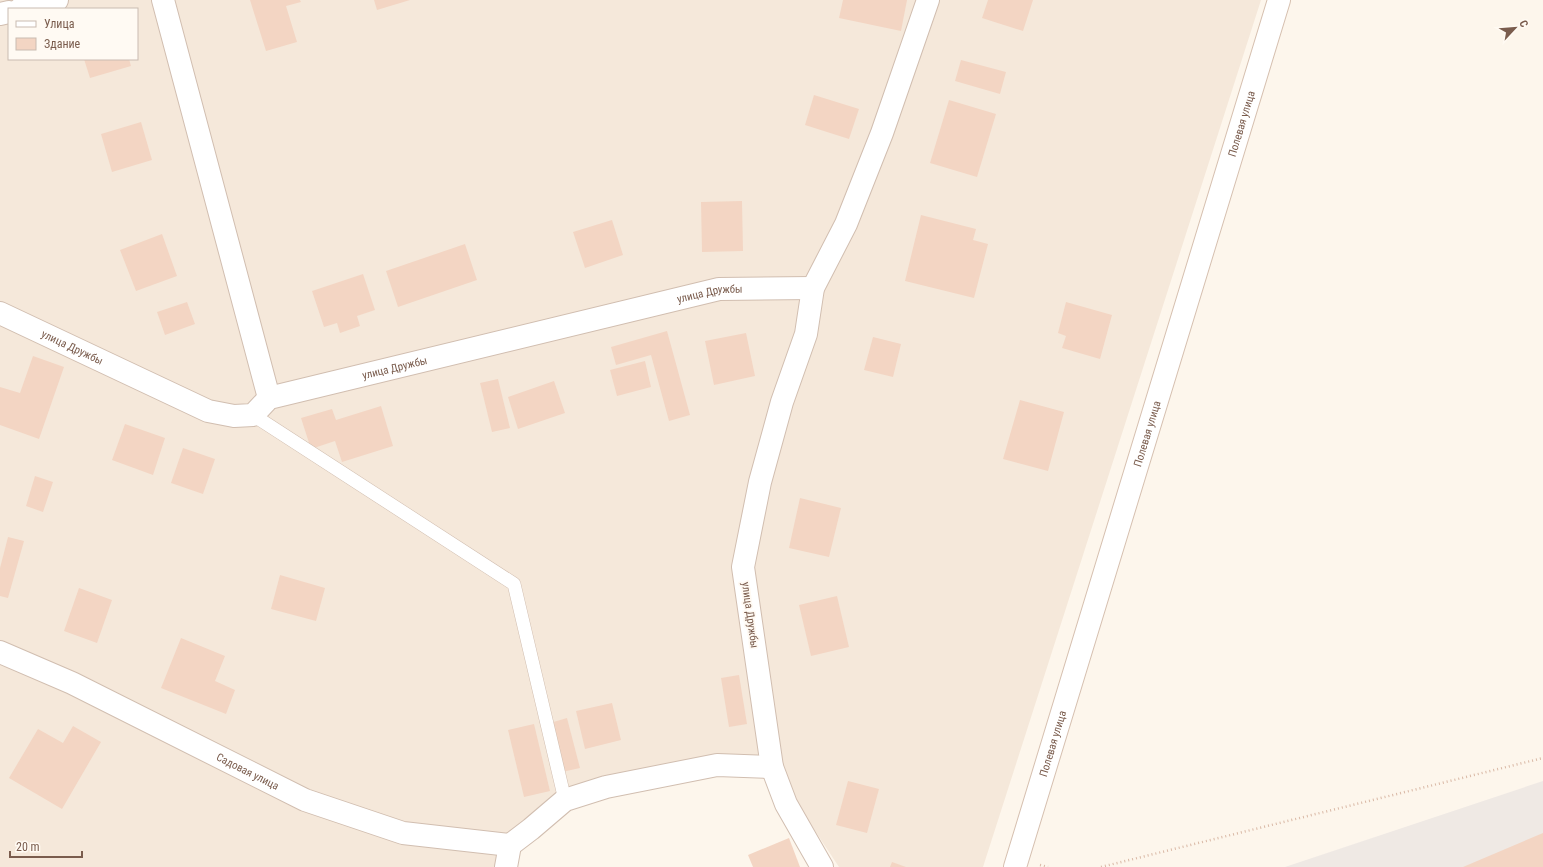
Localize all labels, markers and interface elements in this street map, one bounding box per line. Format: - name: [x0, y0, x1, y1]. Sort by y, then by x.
- legend: [8, 8, 138, 60]
- north arrow: [1495, 8, 1535, 48]
- text: Улица: [44, 17, 75, 31]
- text: С: [1516, 18, 1531, 30]
- text: Здание: [44, 37, 81, 51]
- street label: Полевая улица: [1225, 89, 1258, 158]
- street label: улица Дружбы: [676, 282, 743, 305]
- street label: улица Дружбы: [39, 327, 105, 367]
- street label: улица Дружбы: [361, 353, 428, 382]
- street label: Полевая улица: [1131, 399, 1163, 468]
- street label: улица Дружбы: [739, 581, 761, 649]
- street label: Полевая улица: [1036, 709, 1069, 778]
- street label: Садовая улица: [214, 750, 281, 792]
- scale bar: [10, 833, 82, 859]
- text: 20 m: [16, 840, 40, 854]

